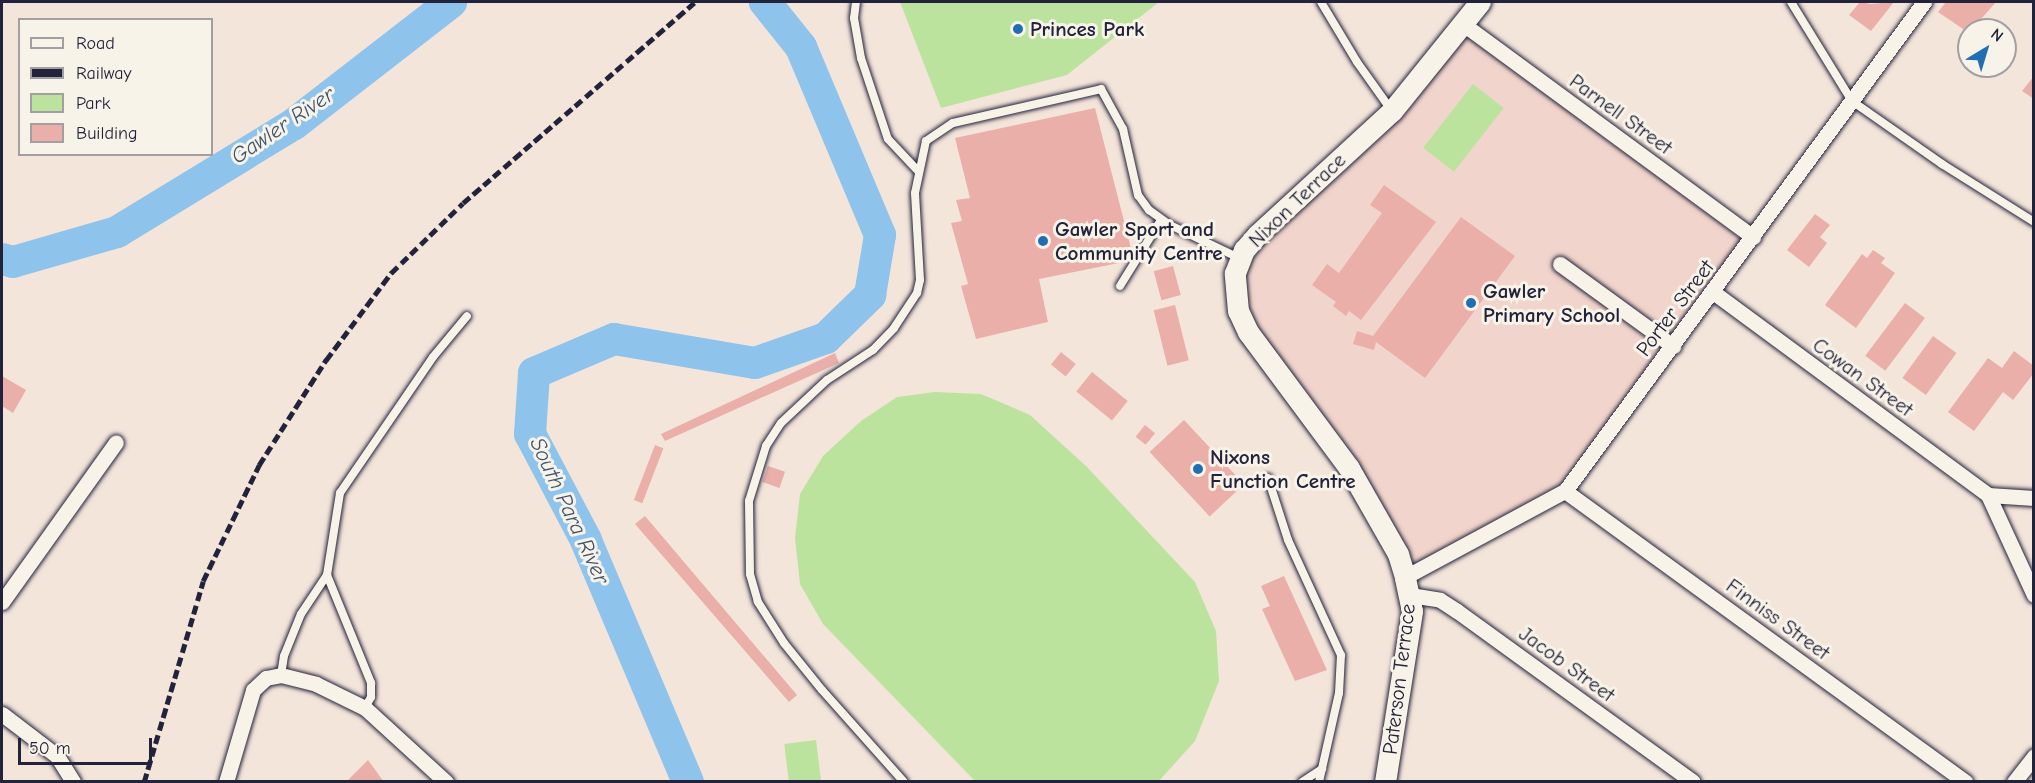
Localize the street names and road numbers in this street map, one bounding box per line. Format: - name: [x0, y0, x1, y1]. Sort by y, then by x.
- street label: Parnell Street: [1565, 68, 1677, 160]
- street label: Nixon Terrace: [1243, 147, 1351, 253]
- street label: Porter Street: [1631, 255, 1719, 361]
- street label: Cowan Street: [1808, 332, 1918, 422]
- street label: Finniss Street: [1721, 573, 1835, 665]
- street label: Paterson Terrace: [1377, 602, 1421, 756]
- street label: Jacob Street: [1514, 621, 1620, 707]

